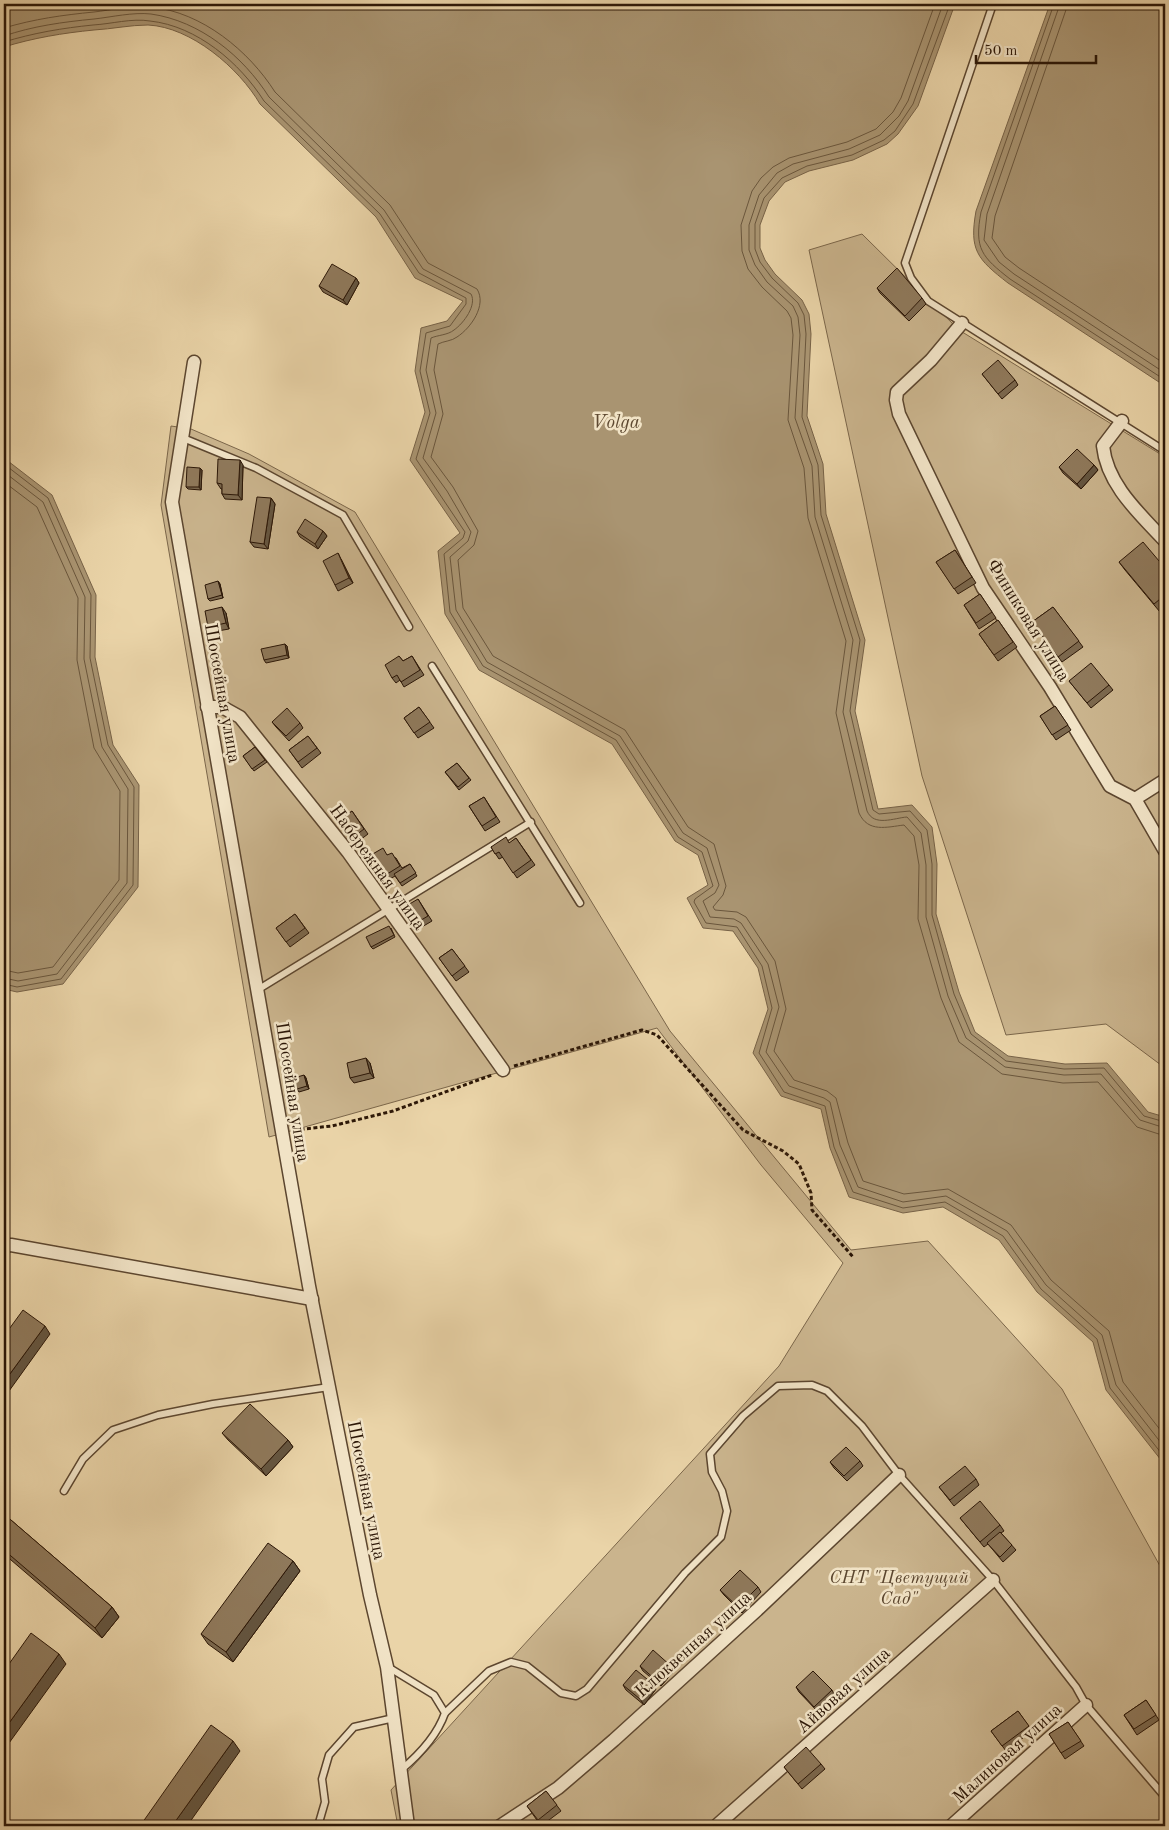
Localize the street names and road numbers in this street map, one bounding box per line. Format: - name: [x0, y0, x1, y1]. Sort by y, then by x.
- street label: Финиковая улица: [983, 556, 1073, 685]
- street label: Шоссейная улица: [201, 622, 243, 765]
- street label: Набережная улица: [326, 802, 429, 934]
- street label: Шоссейная улица: [272, 1021, 312, 1164]
- street label: Шоссейная улица: [344, 1419, 388, 1562]
- street label: Клюквенная улица: [632, 1588, 755, 1701]
- street label: Айвовая улица: [793, 1644, 894, 1737]
- street label: Малиновая улица: [950, 1700, 1066, 1807]

